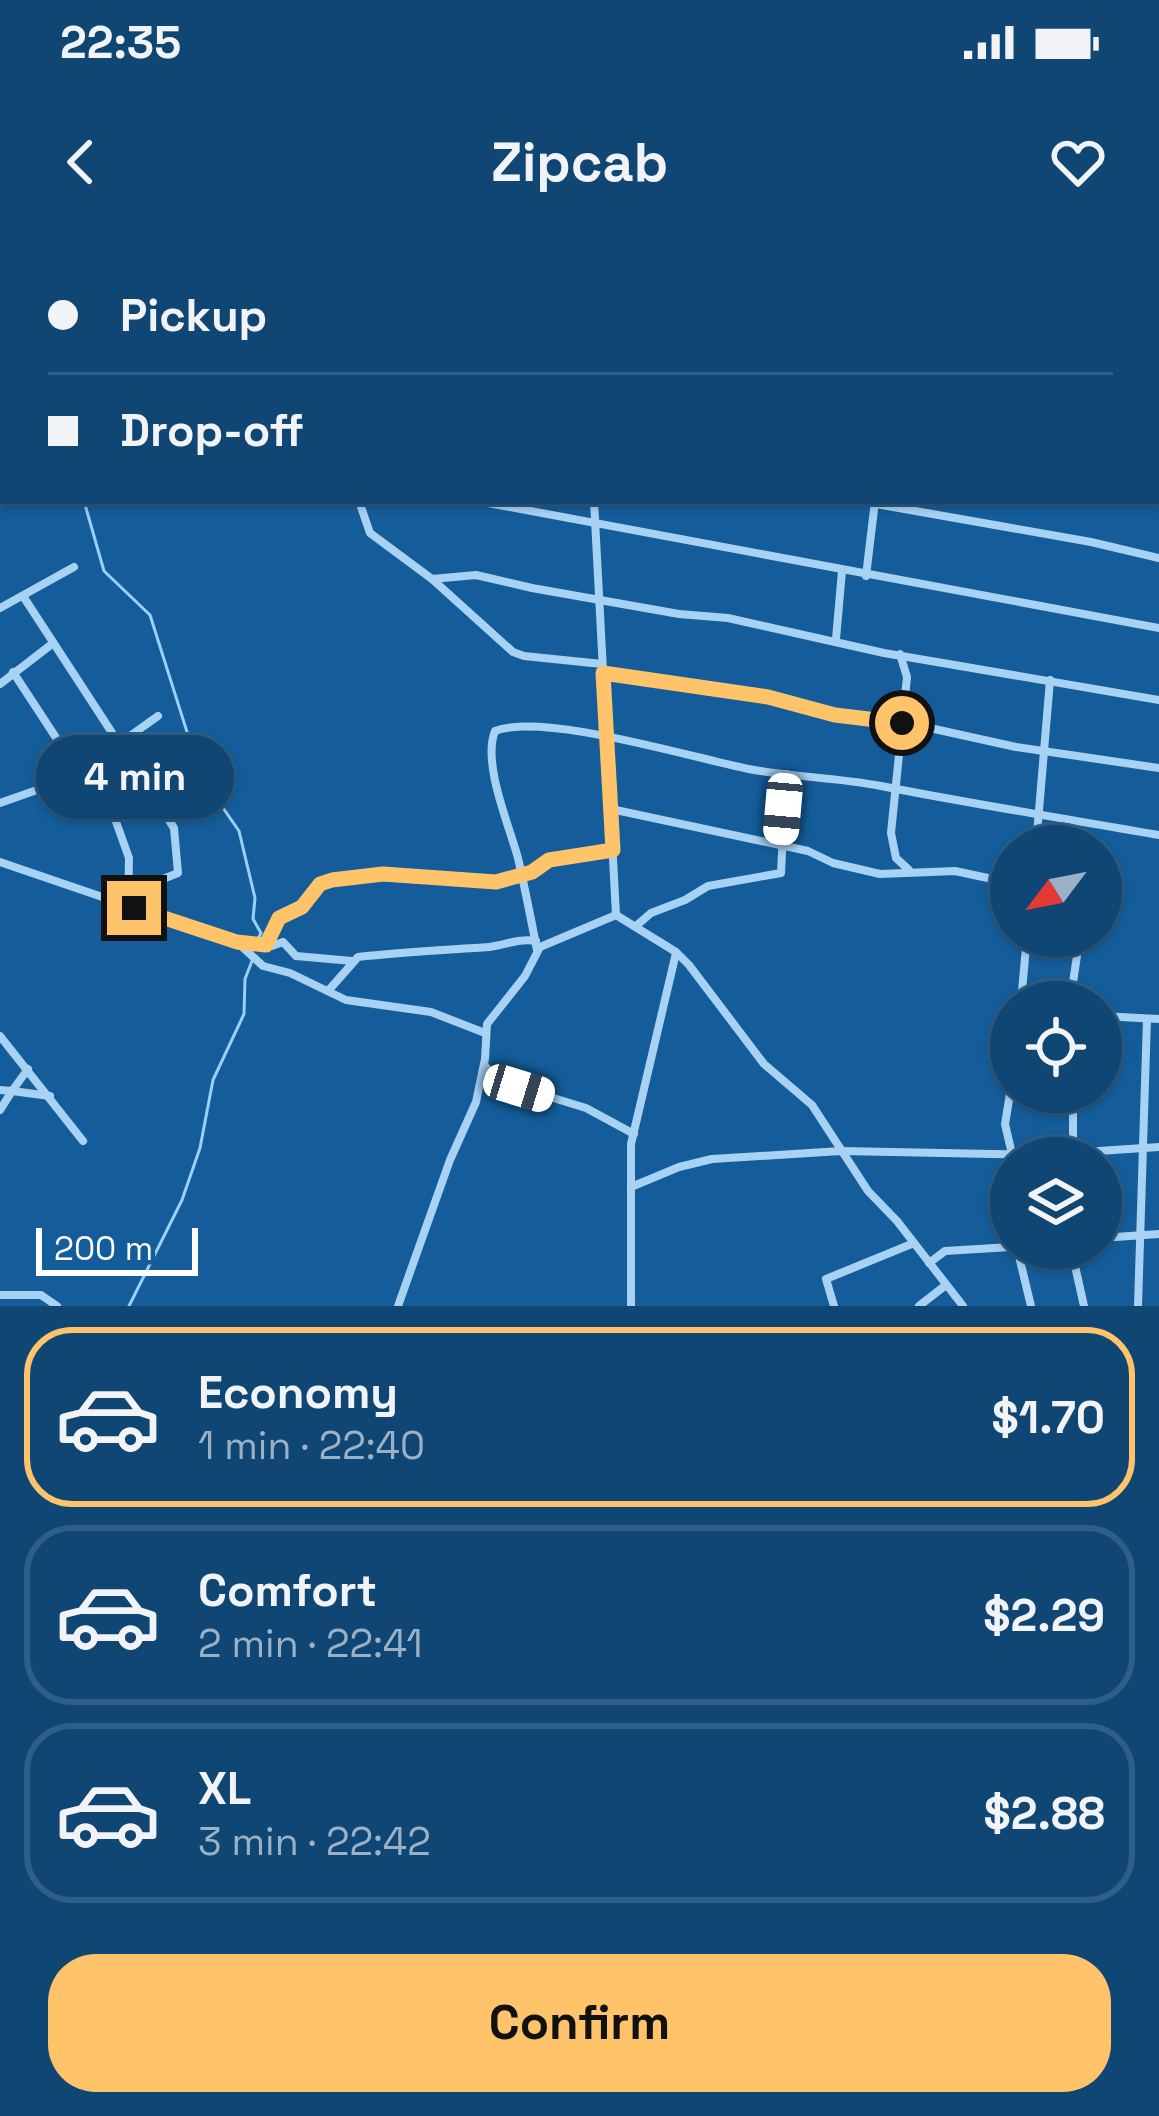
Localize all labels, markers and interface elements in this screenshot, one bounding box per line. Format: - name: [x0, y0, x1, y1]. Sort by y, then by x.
- text: 22:35: [60, 14, 181, 71]
- text: Zipcab: [491, 128, 668, 197]
- icon: back: [48, 129, 114, 195]
- icon: heart: [1045, 129, 1111, 195]
- text: Pickup: [120, 287, 267, 344]
- text: Drop-off: [120, 402, 304, 459]
- route start: [875, 696, 929, 750]
- callout: 4 min: [35, 734, 233, 818]
- text: 4 min: [84, 752, 186, 801]
- car: [762, 772, 804, 846]
- north arrow: [990, 825, 1122, 957]
- map controls: [990, 825, 1122, 1269]
- route end: [107, 881, 161, 935]
- button: locate: [990, 981, 1122, 1113]
- car: [479, 1060, 559, 1116]
- button: layers: [990, 1137, 1122, 1269]
- scale bar: [36, 1222, 198, 1275]
- text: 200 m: [54, 1228, 153, 1270]
- icon: car: [54, 1363, 162, 1471]
- text: Economy: [198, 1364, 398, 1421]
- text: $1.70: [992, 1389, 1105, 1446]
- text: 1 min · 22:40: [198, 1421, 425, 1470]
- icon: car: [54, 1561, 162, 1669]
- text: Comfort: [198, 1562, 377, 1619]
- text: $2.29: [983, 1587, 1105, 1644]
- text: 2 min · 22:41: [198, 1619, 423, 1668]
- icon: car: [54, 1759, 162, 1867]
- text: XL: [198, 1760, 251, 1817]
- text: $2.88: [984, 1785, 1105, 1842]
- text: 3 min · 22:42: [198, 1817, 431, 1866]
- button: Confirm: [48, 1954, 1111, 2092]

